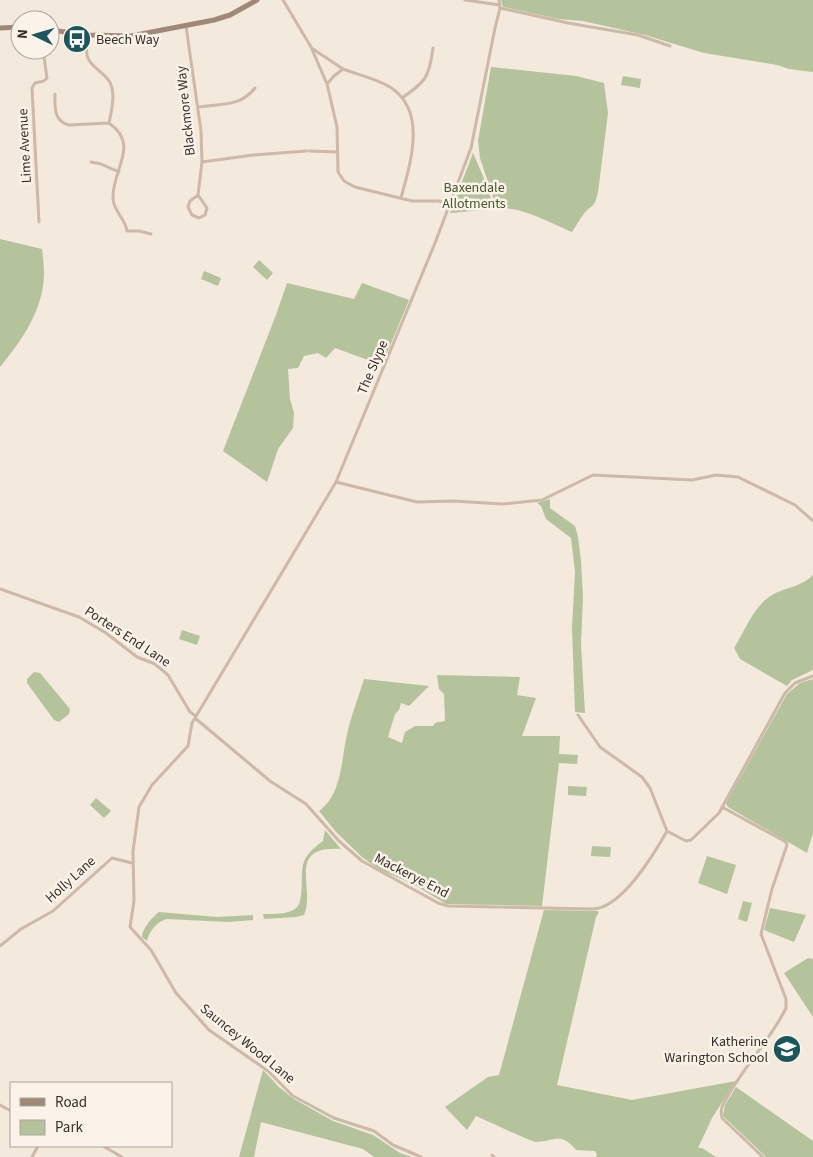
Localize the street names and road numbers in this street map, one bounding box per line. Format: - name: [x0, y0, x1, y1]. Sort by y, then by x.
- street label: Blackmore Way: [171, 65, 201, 157]
- street label: Lime Avenue: [13, 108, 37, 184]
- street label: The Slype: [353, 337, 393, 398]
- street label: Porters End Lane: [80, 601, 174, 672]
- street label: Mackerye End: [371, 848, 452, 903]
- street label: Holly Lane: [41, 852, 100, 908]
- street label: Sauncey Wood Lane: [195, 999, 299, 1089]

